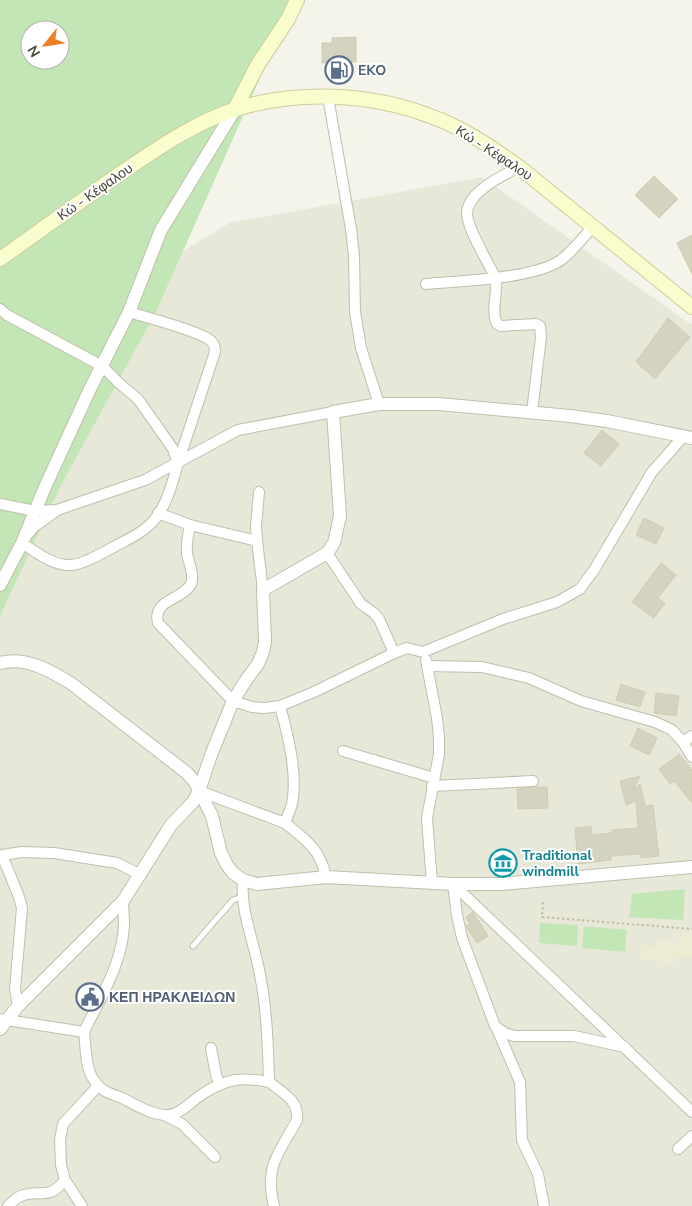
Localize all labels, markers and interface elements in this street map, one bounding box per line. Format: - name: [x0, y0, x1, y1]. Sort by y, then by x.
- north arrow: [20, 20, 70, 70]
- text: N: [23, 42, 45, 61]
- fuel station icon: EKO: [324, 55, 354, 85]
- place label: EKO: [358, 61, 386, 80]
- street label: Κώ - Κέφαλου: [452, 121, 536, 185]
- street label: Κώ - Κέφαλου: [53, 159, 137, 225]
- place label: Traditional windmill: [522, 846, 593, 881]
- museum icon: Traditional windmill: [488, 848, 518, 878]
- public building icon: ΚΕΠ ΗΡΑΚΛΕΙΔΩΝ: [75, 982, 105, 1012]
- place label: ΚΕΠ ΗΡΑΚΛΕΙΔΩΝ: [109, 988, 235, 1007]

